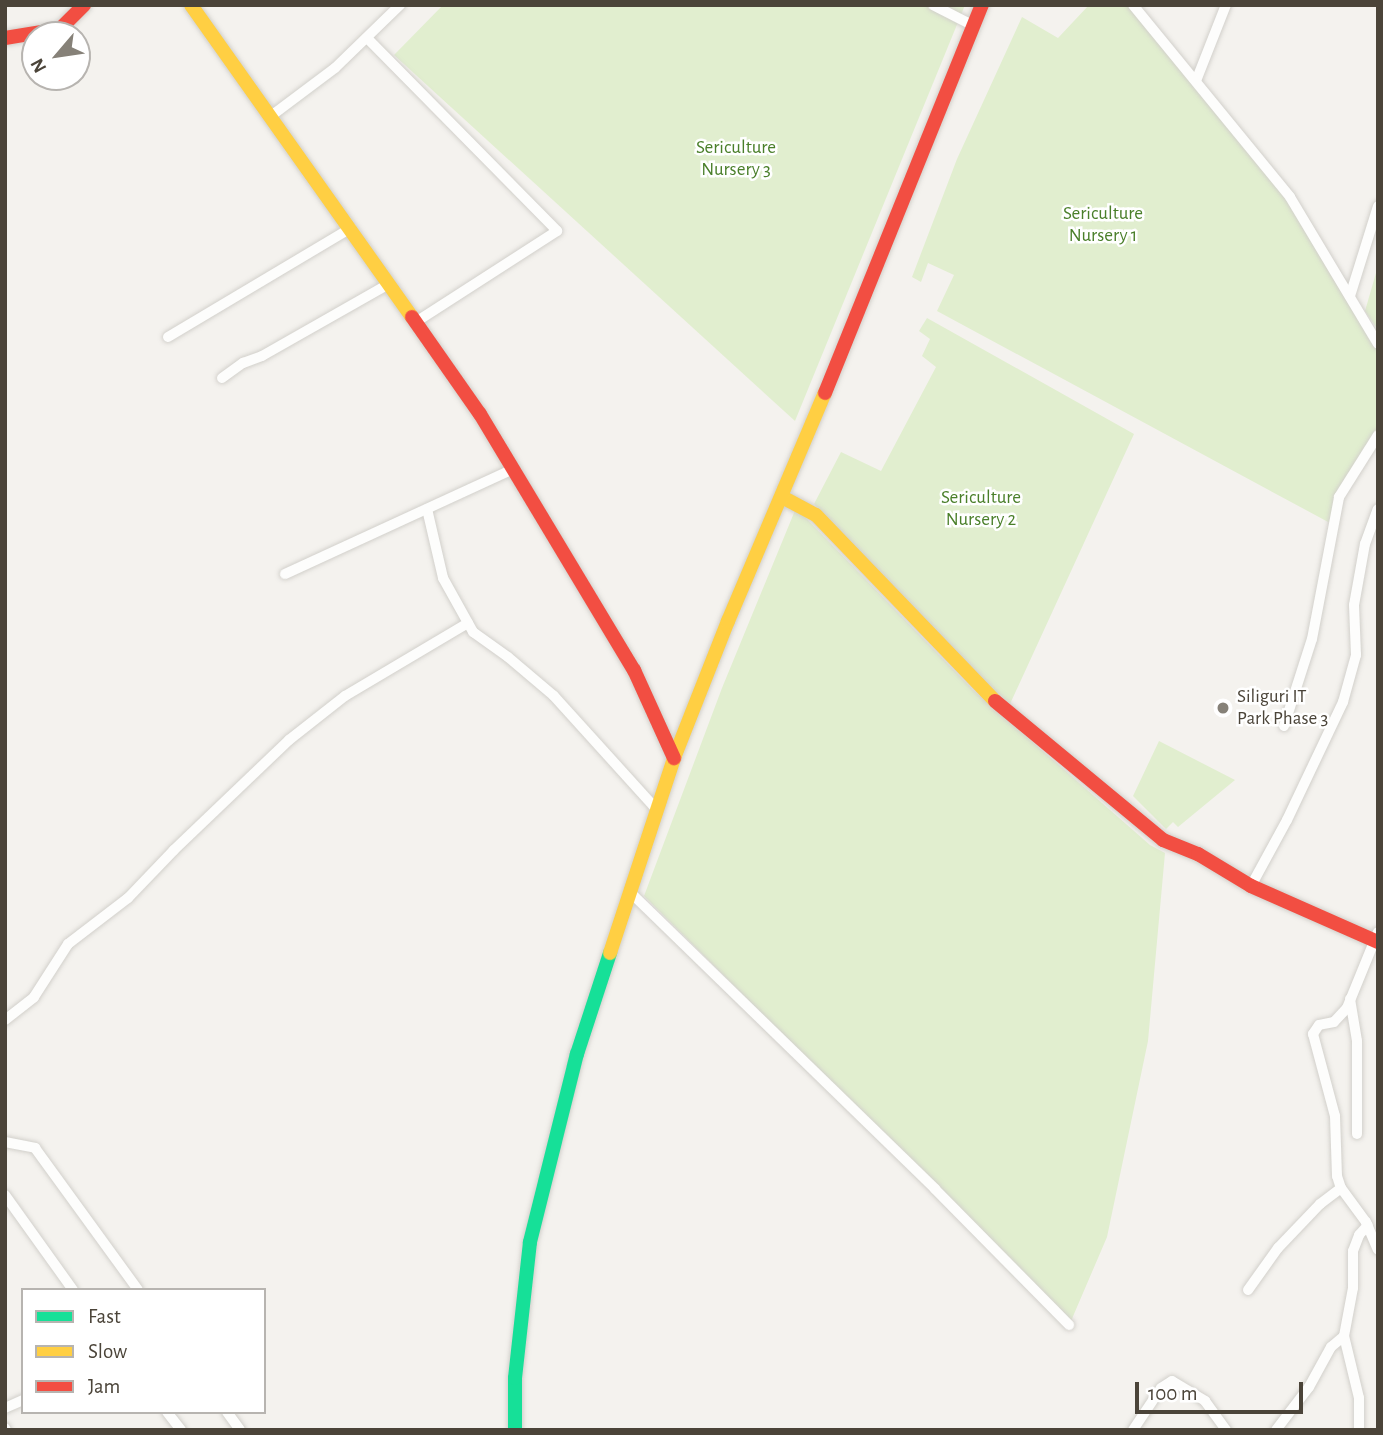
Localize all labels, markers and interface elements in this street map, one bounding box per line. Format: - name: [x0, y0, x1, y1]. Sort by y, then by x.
- north arrow: [21, 21, 91, 91]
- text: N: [27, 55, 50, 76]
- park label: Sericulture Nursery 3: [696, 137, 776, 181]
- park label: Sericulture Nursery 1: [1063, 203, 1143, 247]
- park label: Sericulture Nursery 2: [941, 487, 1021, 531]
- place label: Siliguri IT Park Phase 3: [1237, 686, 1328, 730]
- marker: Siliguri IT Park Phase 3: [1215, 700, 1231, 716]
- legend: [21, 1288, 266, 1414]
- text: Fast: [88, 1306, 121, 1327]
- text: Slow: [88, 1341, 127, 1362]
- scale bar: [1138, 1368, 1306, 1412]
- text: Jam: [88, 1376, 120, 1397]
- text: 100 m: [1148, 1383, 1198, 1404]

